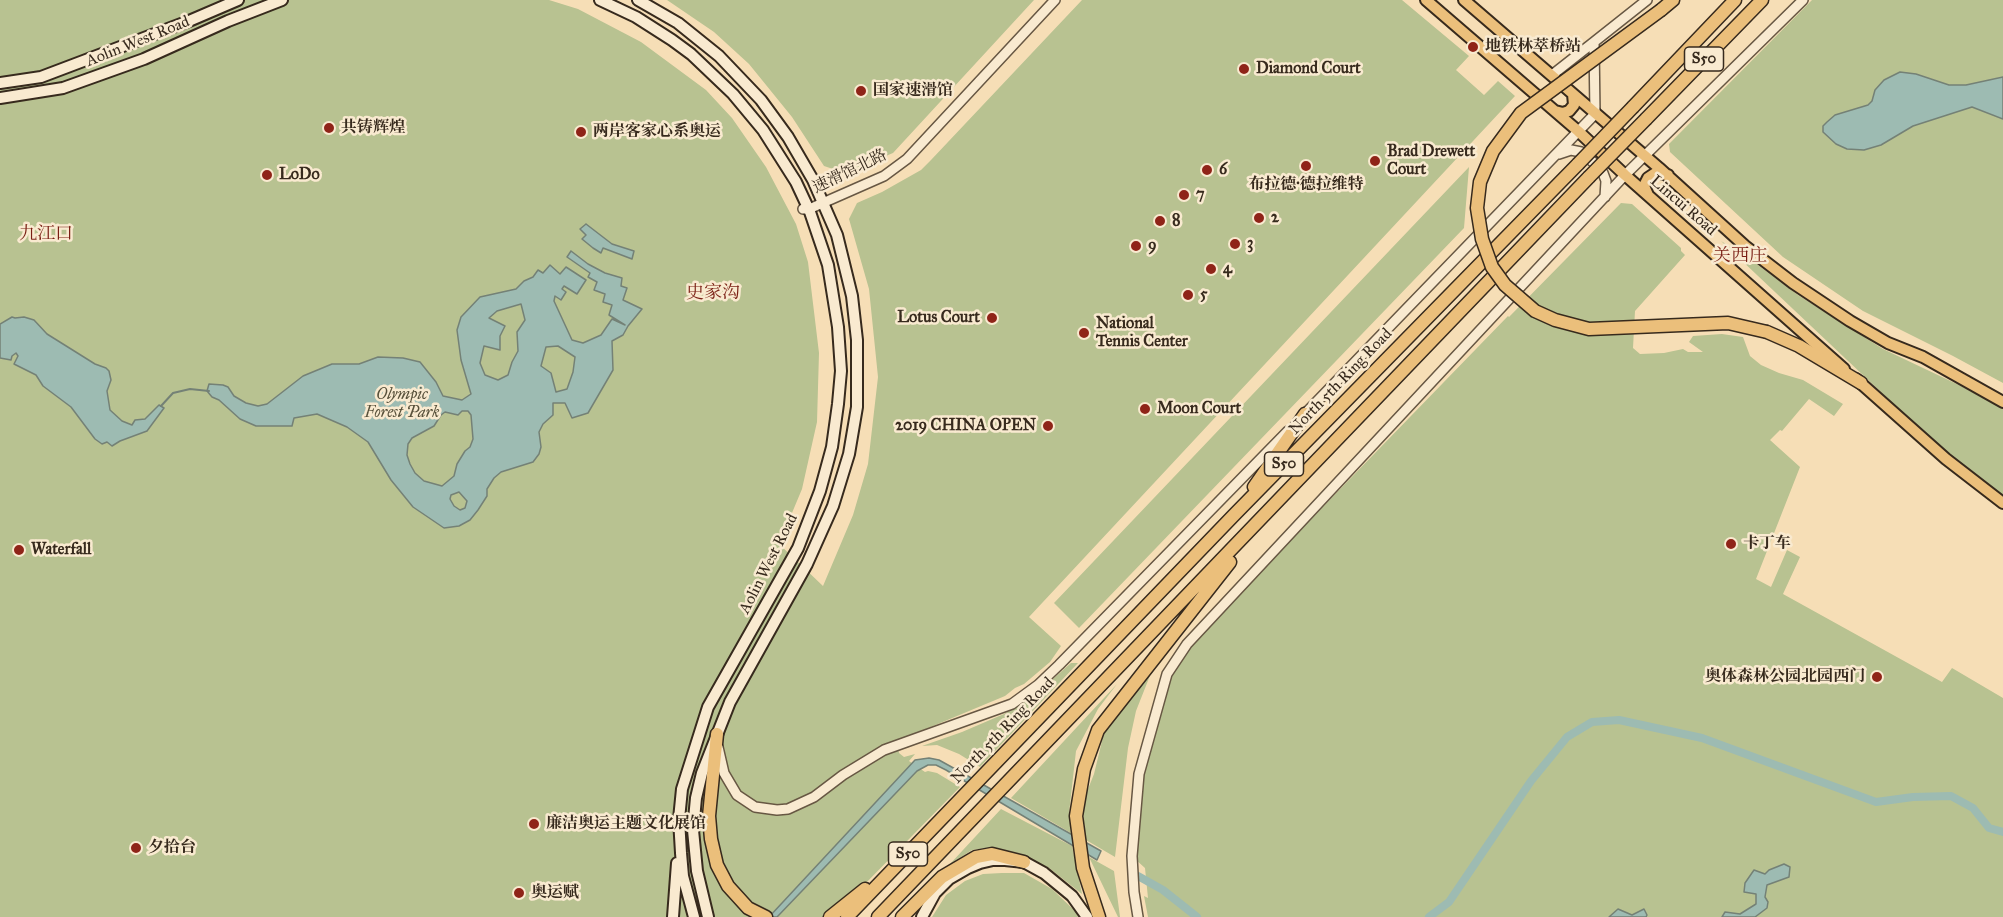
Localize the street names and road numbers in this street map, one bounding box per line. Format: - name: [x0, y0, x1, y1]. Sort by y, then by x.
- street label: Aolin West Road: [83, 13, 193, 71]
- road number: S50: [1684, 47, 1724, 71]
- street label: 速滑馆北路: [810, 146, 890, 198]
- street label: Lincui Road: [1646, 172, 1720, 240]
- street label: North 5th Ring Road: [1285, 325, 1397, 439]
- road number: S50: [1264, 452, 1304, 476]
- street label: Aolin West Road: [736, 511, 802, 617]
- street label: North 5th Ring Road: [947, 674, 1059, 788]
- road number: S50: [888, 842, 928, 866]

